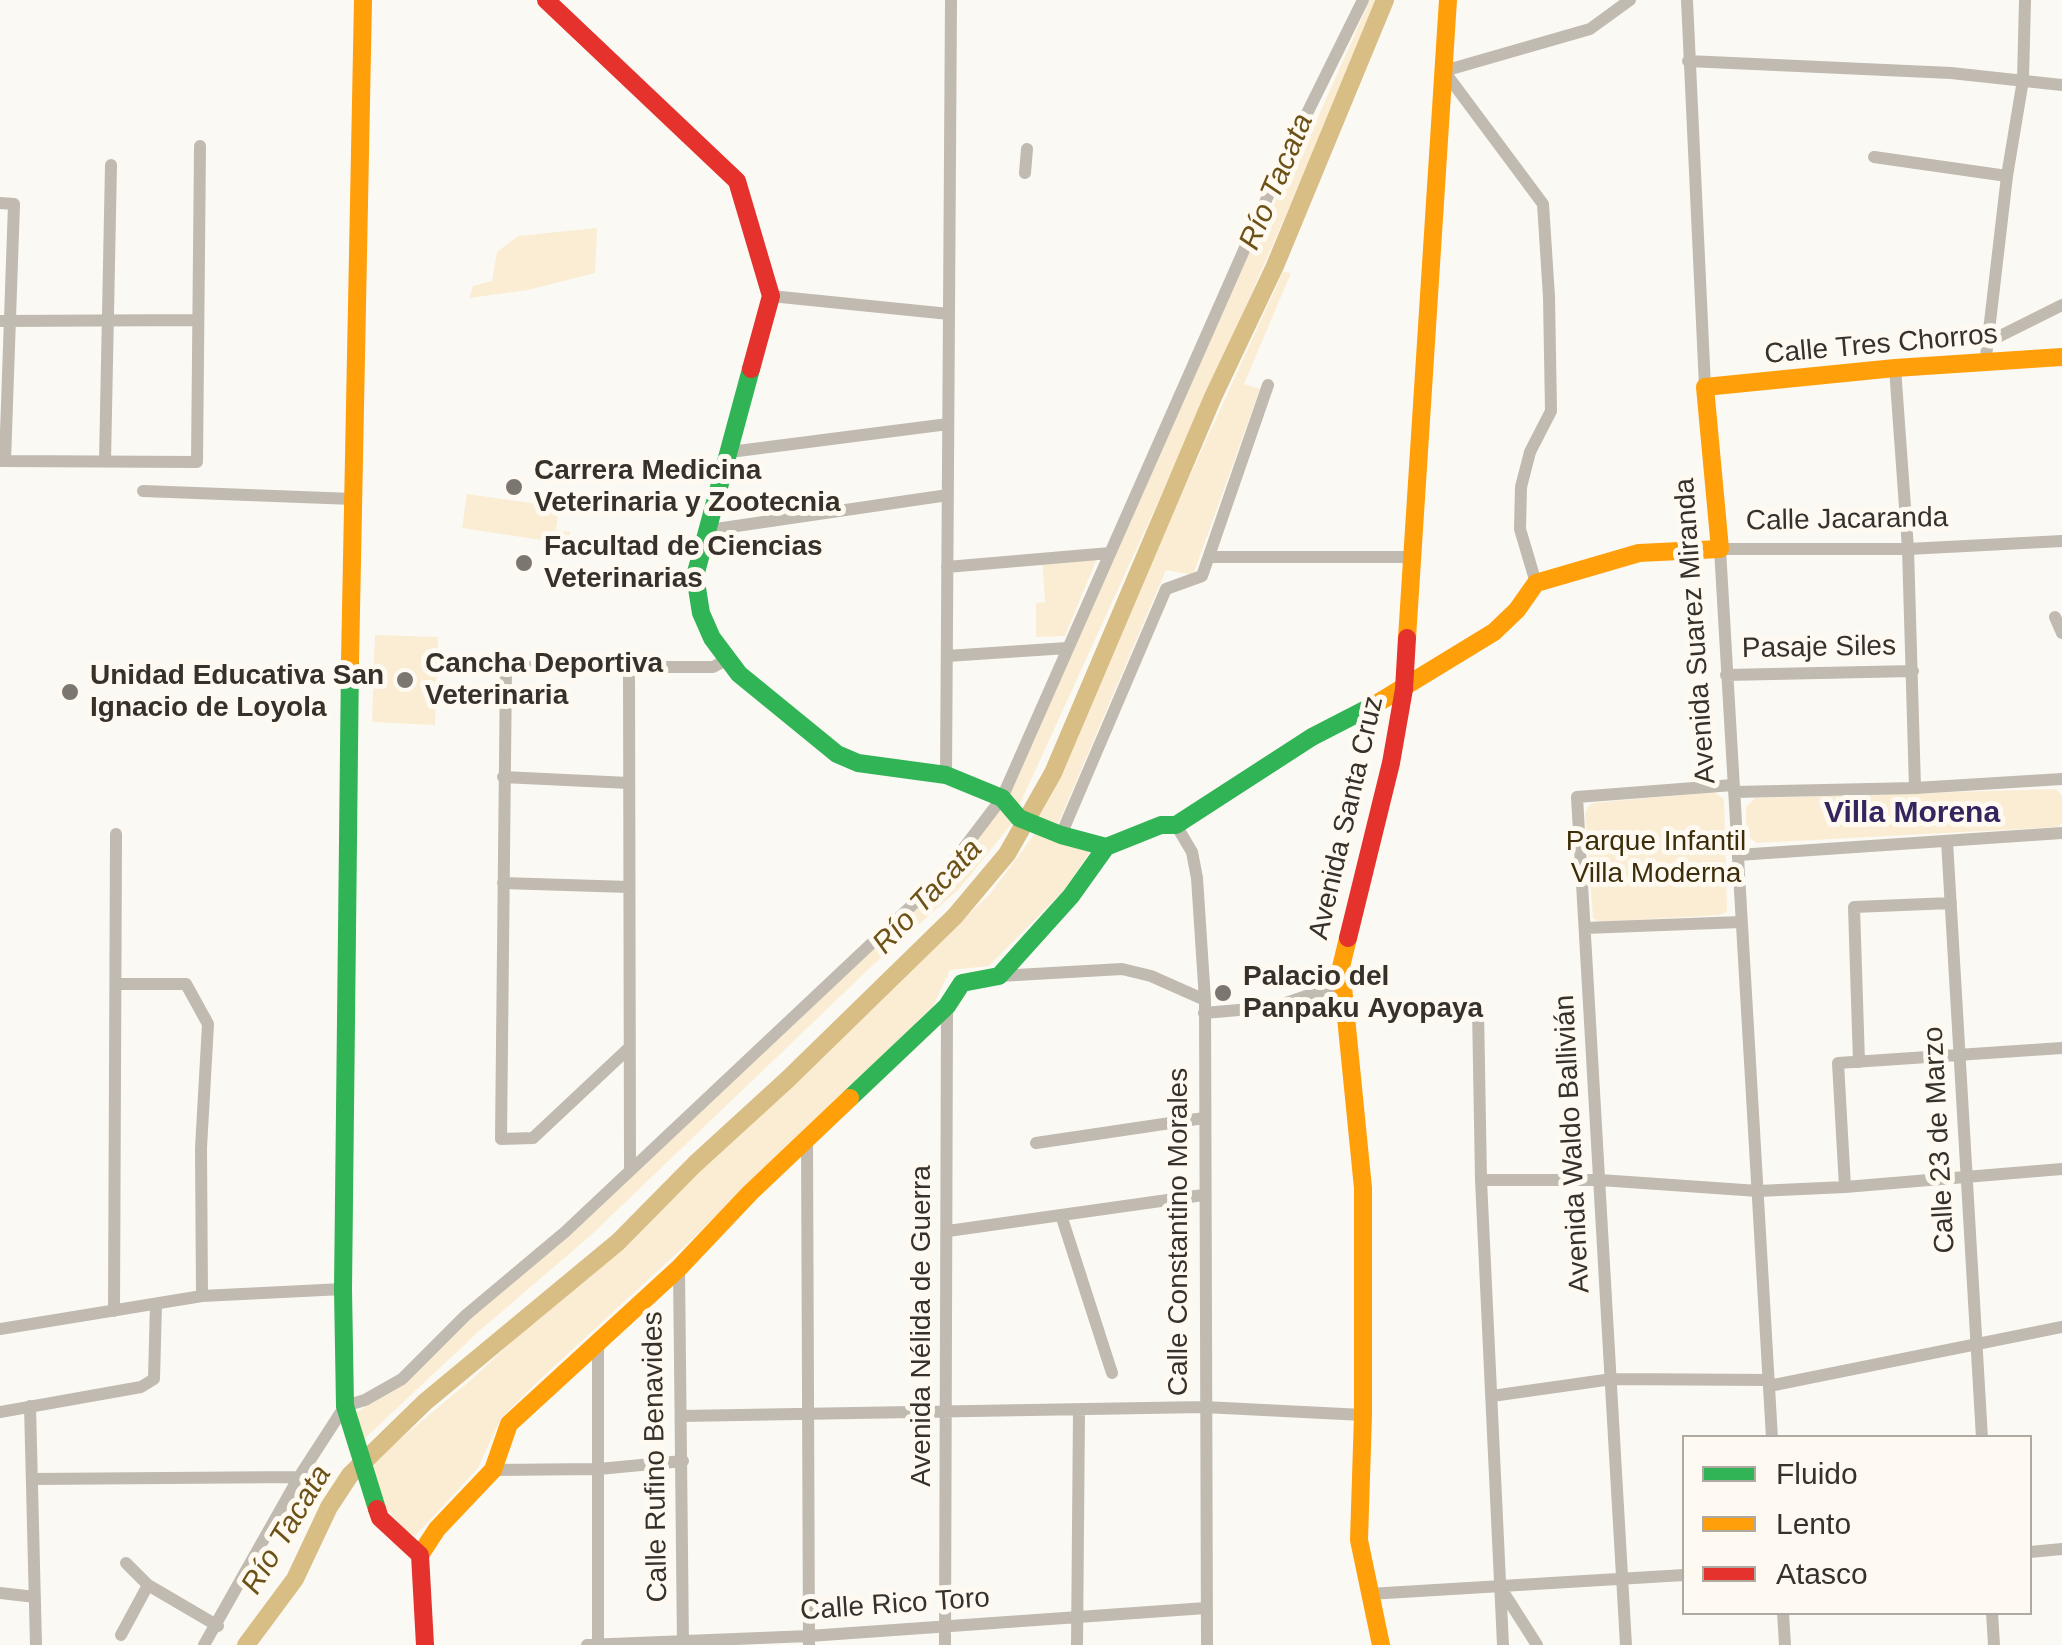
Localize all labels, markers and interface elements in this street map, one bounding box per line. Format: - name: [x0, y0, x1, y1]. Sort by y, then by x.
- water label: Río Tacata: [1232, 109, 1322, 255]
- street label: Calle Tres Chorros: [1763, 318, 1999, 372]
- place label: Carrera Medicina Veterinaria y Zootecnia: [534, 454, 841, 520]
- marker: Carrera Medicina Veterinaria y Zootecnia: [503, 476, 525, 498]
- street label: Avenida Suarez Miranda: [1669, 477, 1723, 785]
- street label: Calle Jacaranda: [1746, 501, 1948, 539]
- place label: Facultad de Ciencias Veterinarias: [544, 530, 823, 596]
- marker: Facultad de Ciencias Veterinarias: [513, 552, 535, 574]
- street label: Pasaje Siles: [1742, 630, 1896, 666]
- place label: Cancha Deportiva Veterinaria: [425, 647, 663, 713]
- place label: Unidad Educativa San Ignacio de Loyola: [90, 659, 384, 725]
- marker: Cancha Deportiva Veterinaria: [394, 669, 416, 691]
- marker: Unidad Educativa San Ignacio de Loyola: [59, 681, 81, 703]
- street label: Avenida Santa Cruz: [1303, 693, 1391, 943]
- district label: Villa Morena: [1824, 796, 2000, 832]
- park label: Parque Infantil Villa Moderna: [1566, 825, 1746, 891]
- water label: Río Tacata: [866, 832, 990, 962]
- place label: Palacio del Panpaku Ayopaya: [1243, 960, 1483, 1026]
- marker: Palacio del Panpaku Ayopaya: [1212, 982, 1234, 1004]
- street label: Avenida Waldo Ballivián: [1548, 994, 1598, 1294]
- street label: Calle 23 de Marzo: [1917, 1026, 1963, 1254]
- street label: Calle Constantino Morales: [1162, 1068, 1196, 1396]
- street label: Avenida Nélida de Guerra: [905, 1165, 939, 1487]
- street label: Calle Rufino Benavides: [637, 1311, 675, 1603]
- legend: [1682, 1435, 2032, 1615]
- text: Fluido: [1776, 1457, 1858, 1490]
- water label: Río Tacata: [234, 1459, 340, 1601]
- text: Lento: [1776, 1507, 1851, 1540]
- text: Atasco: [1776, 1557, 1868, 1590]
- street label: Calle Rico Toro: [799, 1582, 991, 1628]

